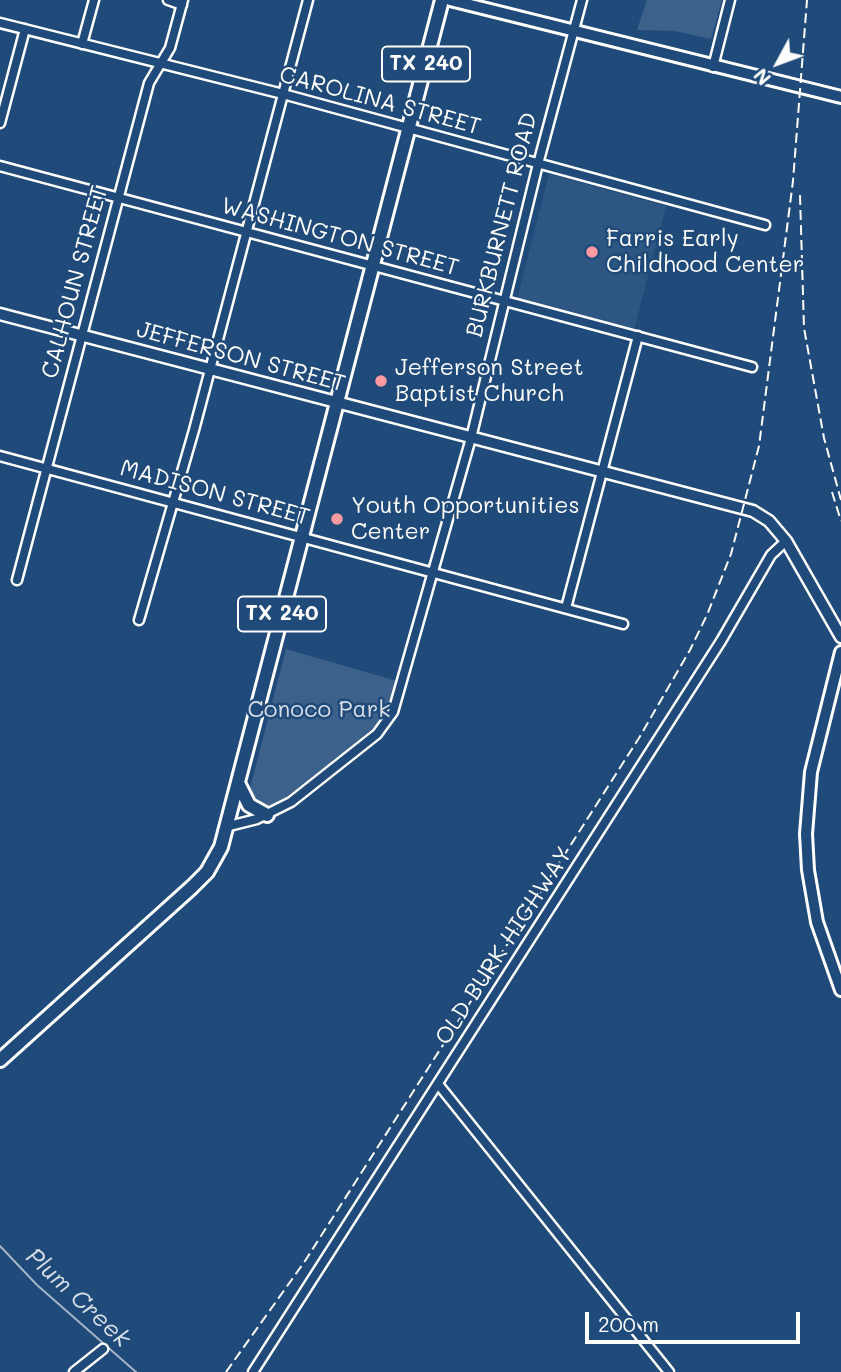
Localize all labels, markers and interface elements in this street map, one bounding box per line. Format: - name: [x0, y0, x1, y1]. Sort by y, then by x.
- north arrow: [743, 28, 813, 98]
- road number: TX 240: [382, 46, 470, 82]
- street label: CAROLINA STREET: [276, 61, 484, 141]
- text: N: [748, 63, 776, 91]
- street label: BURKBURNETT ROAD: [461, 110, 543, 340]
- street label: CALHOUN STREET: [36, 183, 114, 381]
- street label: WASHINGTON STREET: [218, 192, 462, 282]
- place label: Farris Early Childhood Center: [606, 225, 804, 279]
- marker: Farris Early Childhood Center: [584, 244, 600, 260]
- street label: JEFFERSON STREET: [134, 316, 348, 398]
- place label: Jefferson Street Baptist Church: [395, 354, 584, 408]
- marker: Jefferson Street Baptist Church: [373, 373, 389, 389]
- street label: MADISON STREET: [117, 454, 313, 532]
- place label: Youth Opportunities Center: [351, 492, 580, 546]
- marker: Youth Opportunities Center: [329, 511, 345, 527]
- road number: TX 240: [238, 596, 326, 632]
- park label: Conoco Park: [247, 696, 391, 724]
- street label: OLD BURK HIGHWAY: [430, 842, 578, 1050]
- water label: Plum Creek: [20, 1242, 136, 1354]
- scale bar: [589, 1298, 804, 1342]
- text: 200 m: [598, 1310, 659, 1337]

